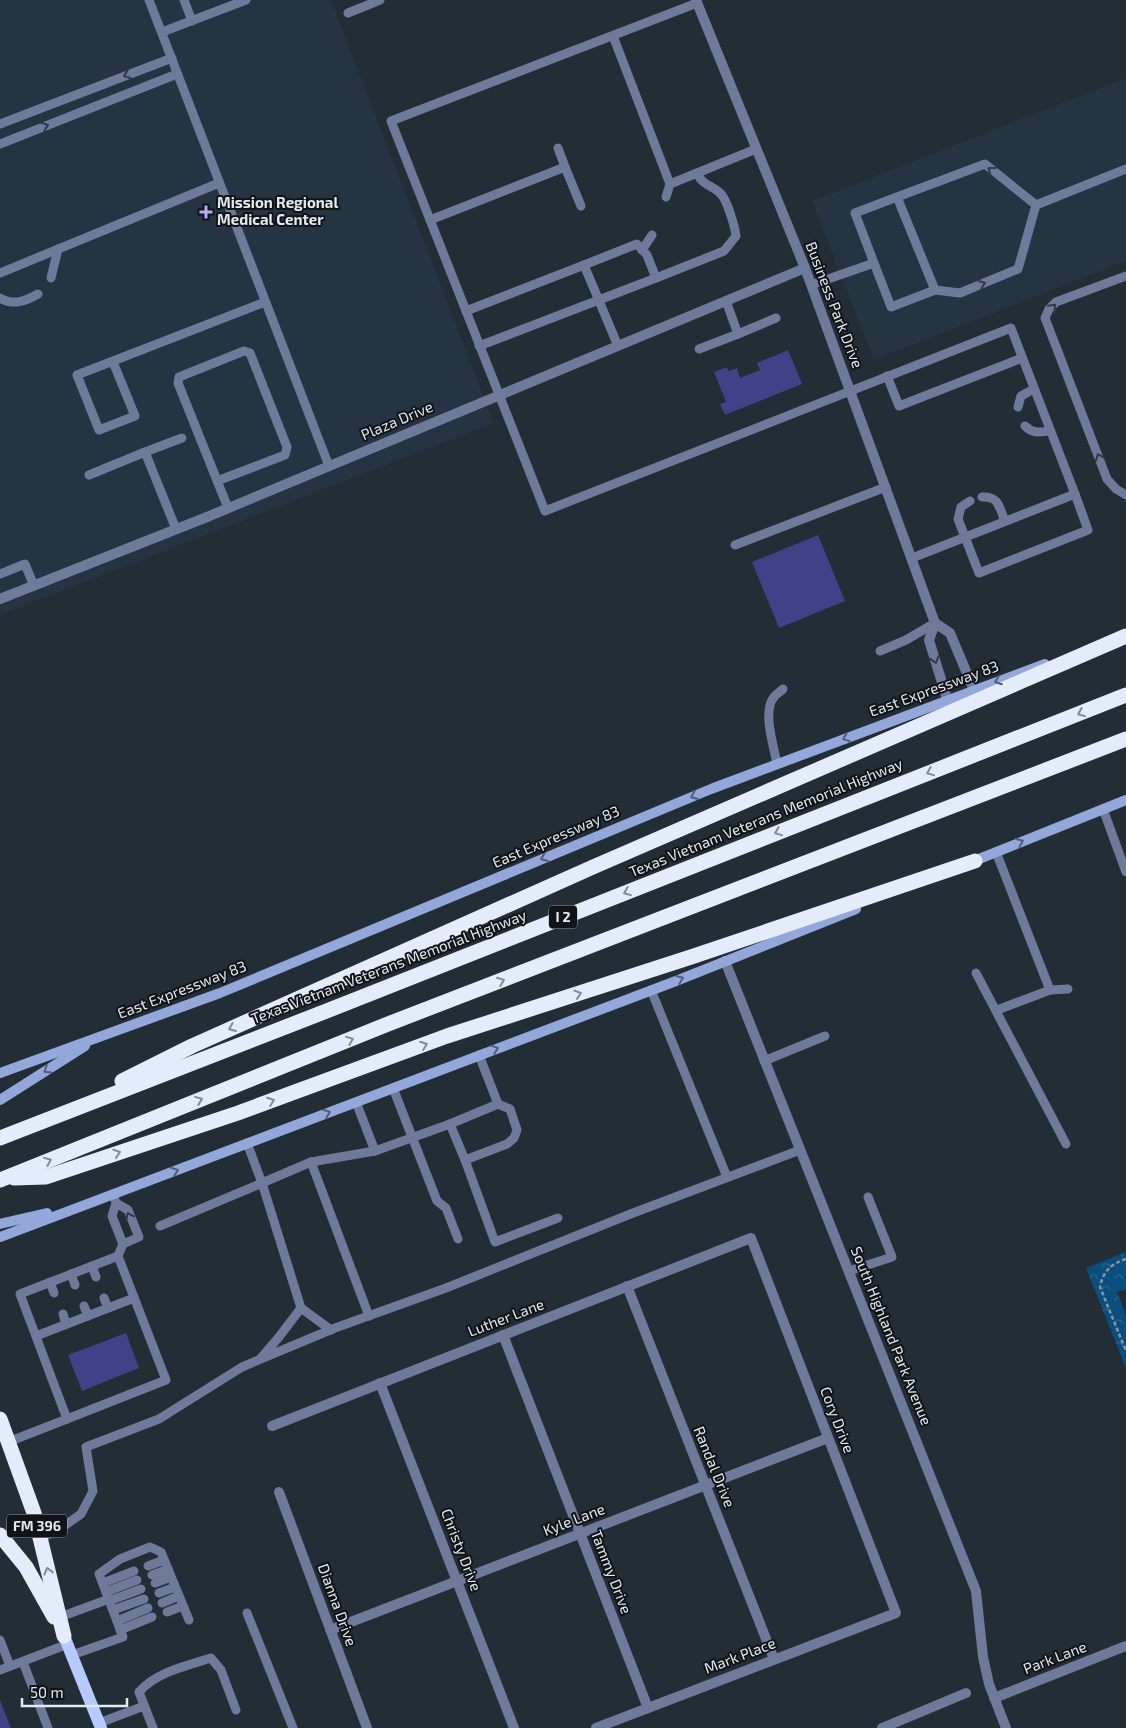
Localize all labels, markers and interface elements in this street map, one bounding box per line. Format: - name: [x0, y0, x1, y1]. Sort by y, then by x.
- one-way arrow: [123, 69, 132, 79]
- one-way arrow: [41, 122, 49, 132]
- one-way arrow: [987, 167, 997, 176]
- place label: Mission Regional Medical Center: [217, 193, 338, 228]
- marker: Mission Regional Medical Center: [199, 205, 213, 219]
- street label: Business Park Drive: [803, 239, 867, 370]
- one-way arrow: [977, 280, 985, 290]
- one-way arrow: [1047, 304, 1056, 313]
- street label: Plaza Drive: [358, 397, 435, 443]
- one-way arrow: [1094, 453, 1105, 462]
- street label: East Expressway 83: [866, 656, 1001, 720]
- one-way arrow: [929, 656, 939, 664]
- one-way arrow: [994, 675, 1003, 685]
- one-way arrow: [1077, 706, 1086, 717]
- one-way arrow: [842, 732, 851, 742]
- street label: Texas Vietnam Veterans Memorial Highway: [626, 754, 905, 880]
- one-way arrow: [926, 767, 934, 777]
- one-way arrow: [690, 789, 699, 800]
- street label: East Expressway 83: [489, 801, 622, 871]
- one-way arrow: [775, 826, 783, 836]
- one-way arrow: [1015, 838, 1024, 849]
- one-way arrow: [540, 852, 549, 863]
- one-way arrow: [623, 886, 632, 896]
- street label: Texas Vietnam Veterans Memorial Highway: [248, 905, 529, 1027]
- road number: I 2: [549, 906, 577, 929]
- street label: East Expressway 83: [115, 956, 249, 1022]
- one-way arrow: [675, 975, 684, 985]
- one-way arrow: [496, 977, 505, 987]
- one-way arrow: [573, 990, 582, 1000]
- one-way arrow: [228, 1022, 237, 1033]
- one-way arrow: [345, 1036, 353, 1046]
- one-way arrow: [419, 1041, 428, 1051]
- one-way arrow: [490, 1045, 499, 1055]
- one-way arrow: [44, 1064, 53, 1074]
- one-way arrow: [194, 1096, 203, 1107]
- one-way arrow: [267, 1097, 275, 1107]
- one-way arrow: [322, 1109, 331, 1119]
- one-way arrow: [113, 1149, 121, 1159]
- one-way arrow: [43, 1156, 52, 1167]
- one-way arrow: [170, 1166, 179, 1177]
- one-way arrow: [126, 1213, 136, 1222]
- street label: South Highland Park Avenue: [848, 1244, 936, 1428]
- street label: Luther Lane: [465, 1294, 546, 1340]
- street label: Cory Drive: [817, 1384, 859, 1455]
- street label: Randal Drive: [690, 1423, 739, 1510]
- street label: Kyle Lane: [540, 1499, 607, 1539]
- street label: Christy Drive: [438, 1506, 486, 1593]
- road number: FM 396: [7, 1514, 67, 1538]
- street label: Tammy Drive: [588, 1527, 636, 1616]
- street label: Dianna Drive: [315, 1561, 361, 1648]
- one-way arrow: [43, 1567, 54, 1576]
- street label: Mark Place: [701, 1633, 778, 1677]
- street label: Park Lane: [1020, 1637, 1089, 1677]
- scale bar: [22, 1676, 128, 1708]
- text: 50 m: [30, 1683, 64, 1701]

